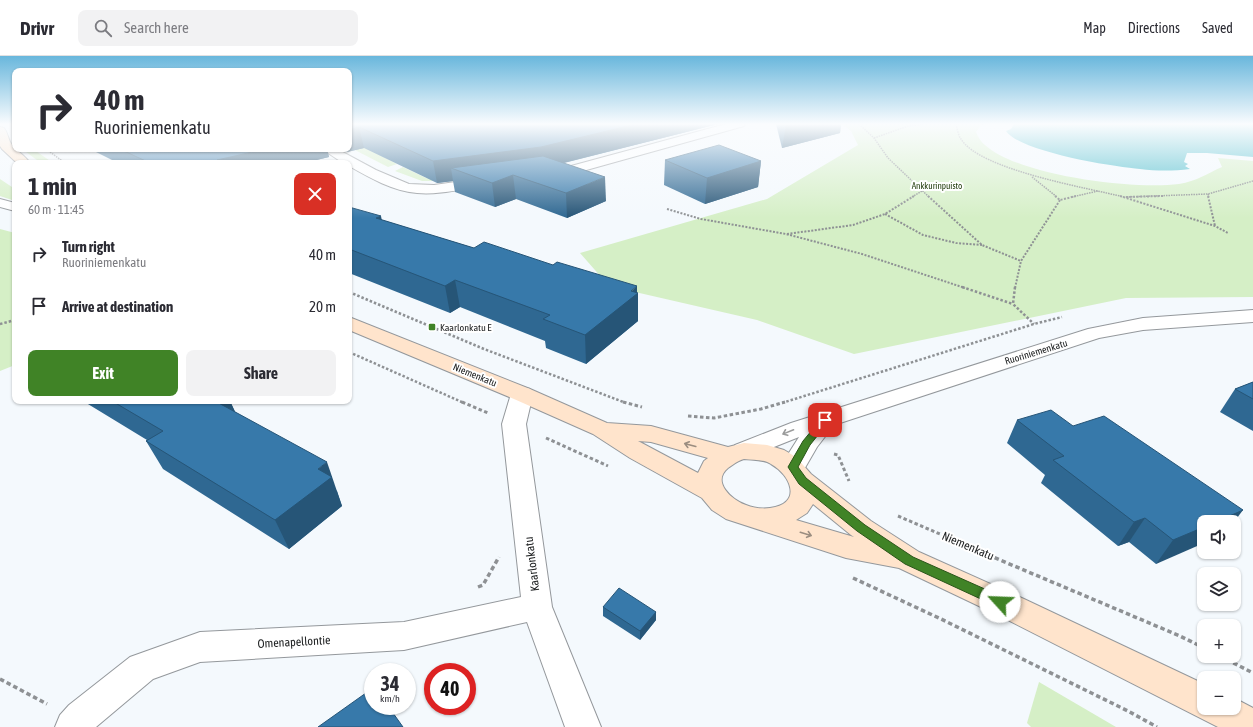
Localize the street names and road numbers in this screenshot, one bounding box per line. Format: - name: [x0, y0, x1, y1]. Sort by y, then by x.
- street label: Ruoriniemenkatu: [1003, 337, 1069, 367]
- street label: Niemenkatu: [452, 361, 499, 389]
- street label: Niemenkatu: [940, 529, 996, 563]
- street label: Kaarlonkatu: [522, 536, 542, 592]
- street label: Omenapellontie: [257, 633, 331, 651]

